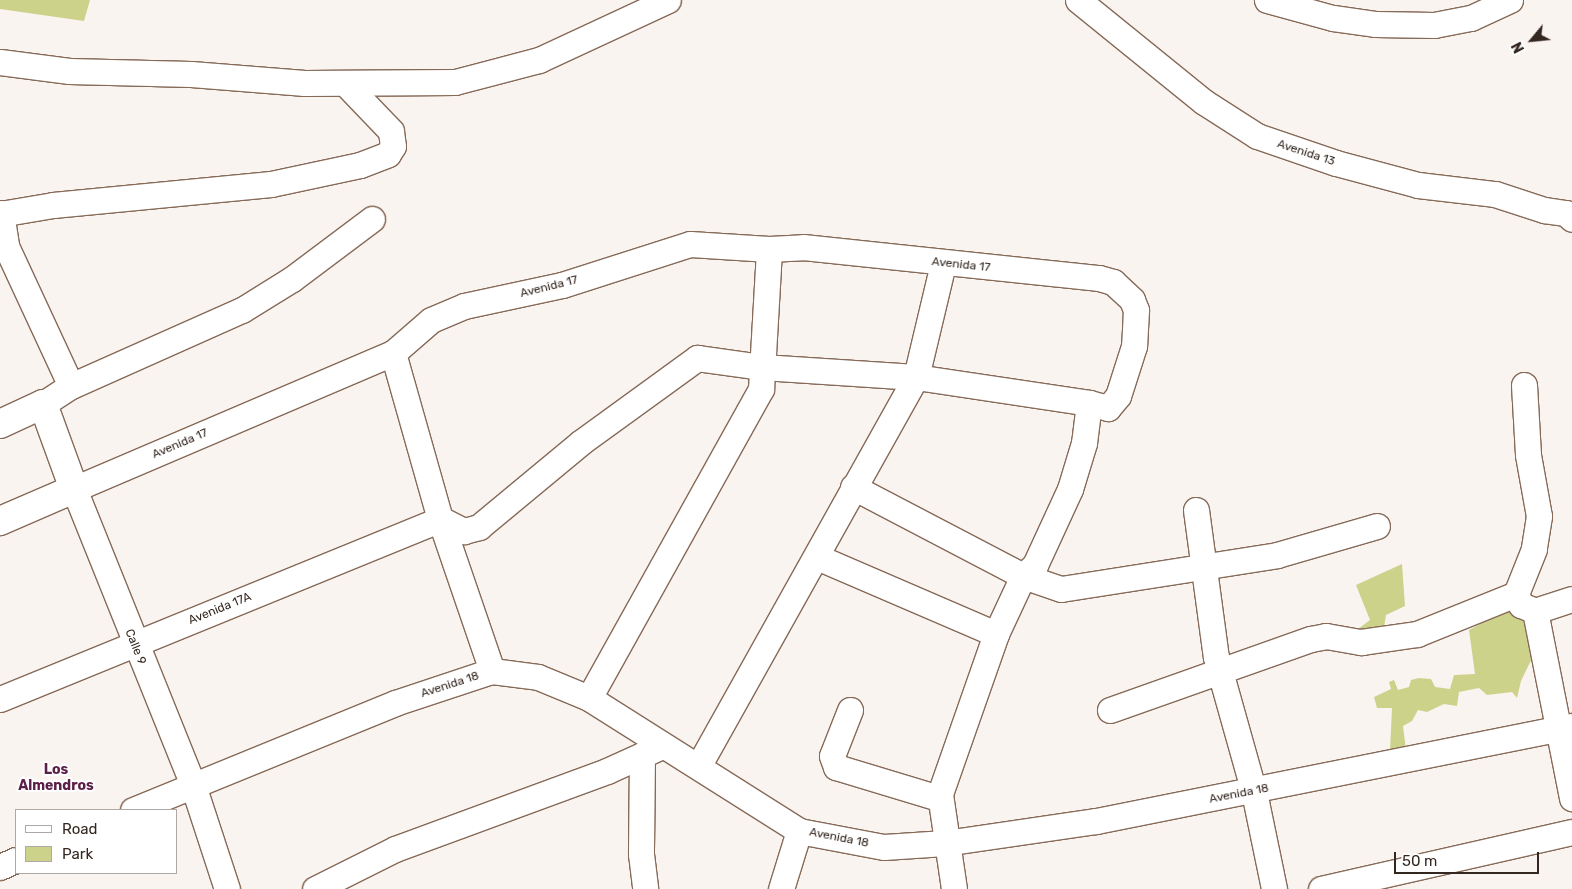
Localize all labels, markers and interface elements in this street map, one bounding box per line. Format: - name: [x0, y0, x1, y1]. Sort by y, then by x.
- north arrow: [1507, 15, 1557, 65]
- text: N: [1508, 39, 1528, 56]
- street label: Avenida 13: [1275, 137, 1337, 169]
- street label: Avenida 17: [931, 255, 991, 275]
- street label: Avenida 17: [519, 273, 579, 301]
- street label: Avenida 17: [150, 426, 210, 462]
- street label: Avenida 17A: [187, 590, 253, 628]
- street label: Calle 9: [121, 627, 149, 667]
- street label: Avenida 18: [419, 669, 481, 701]
- district label: Los Almendros: [18, 762, 94, 794]
- street label: Avenida 18: [1208, 781, 1270, 807]
- legend: [15, 809, 178, 874]
- text: Road: [62, 820, 98, 838]
- street label: Avenida 18: [808, 825, 870, 851]
- scale bar: [1397, 842, 1542, 874]
- text: Park: [62, 845, 93, 863]
- text: 50 m: [1402, 852, 1437, 870]

